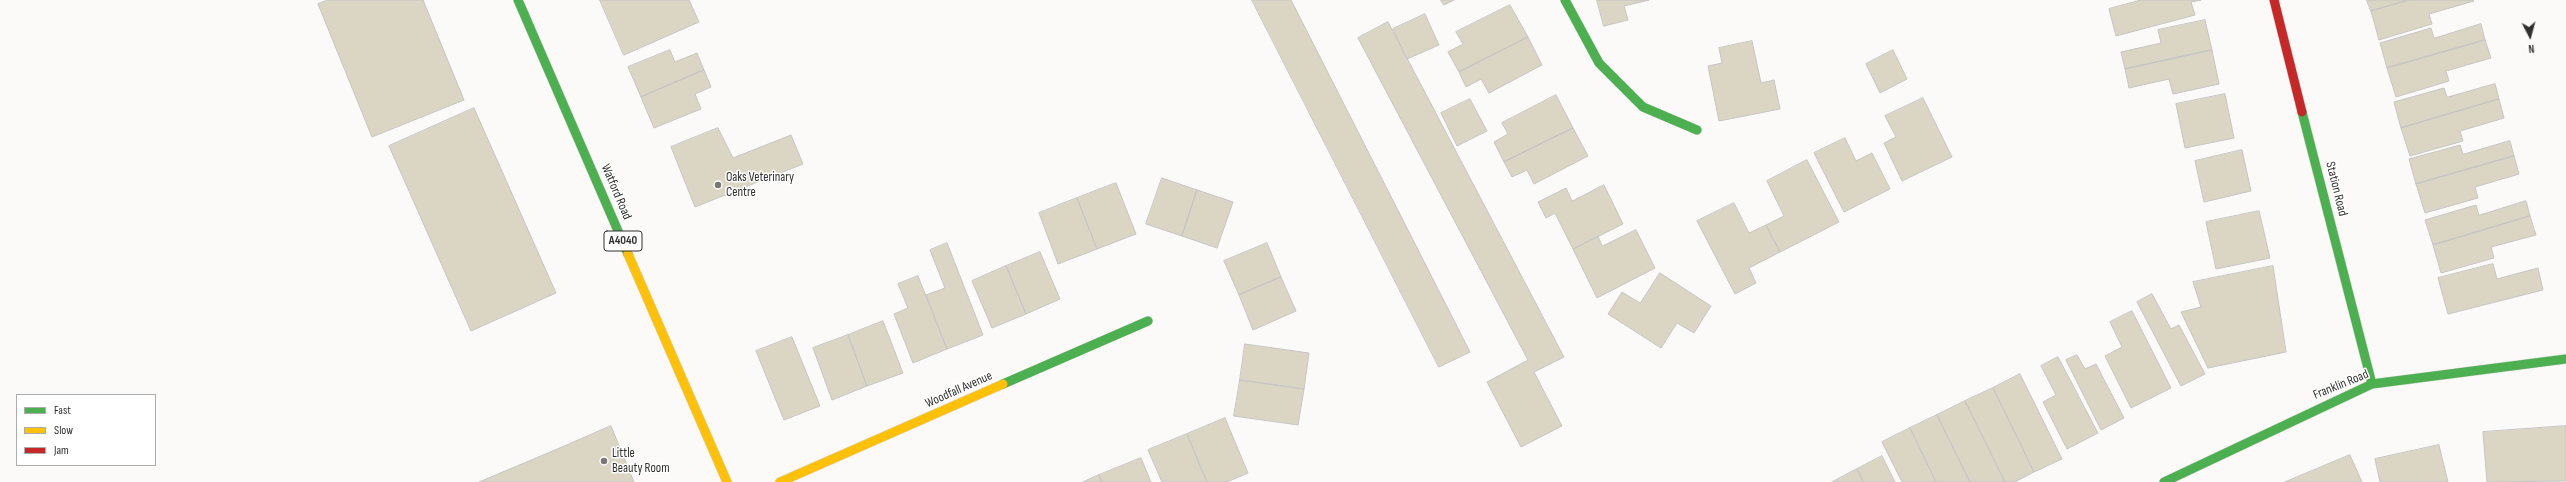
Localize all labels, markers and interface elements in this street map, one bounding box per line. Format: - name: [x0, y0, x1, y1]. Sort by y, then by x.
- north arrow: [2510, 16, 2550, 56]
- text: N: [2528, 42, 2535, 55]
- street label: Station Road: [2322, 160, 2350, 218]
- street label: Watford Road: [597, 162, 635, 222]
- place label: Oaks Veterinary Centre: [726, 170, 794, 201]
- marker: Oaks Veterinary Centre: [713, 180, 723, 190]
- road number: A4040: [604, 231, 642, 251]
- street label: Franklin Road: [2311, 367, 2371, 403]
- street label: Woodfall Avenue: [923, 368, 995, 412]
- legend: [16, 394, 156, 466]
- text: Fast: [54, 403, 71, 418]
- text: Slow: [54, 423, 73, 438]
- text: Jam: [54, 443, 69, 458]
- place label: Little Beauty Room: [612, 446, 670, 477]
- marker: Little Beauty Room: [599, 456, 609, 466]

